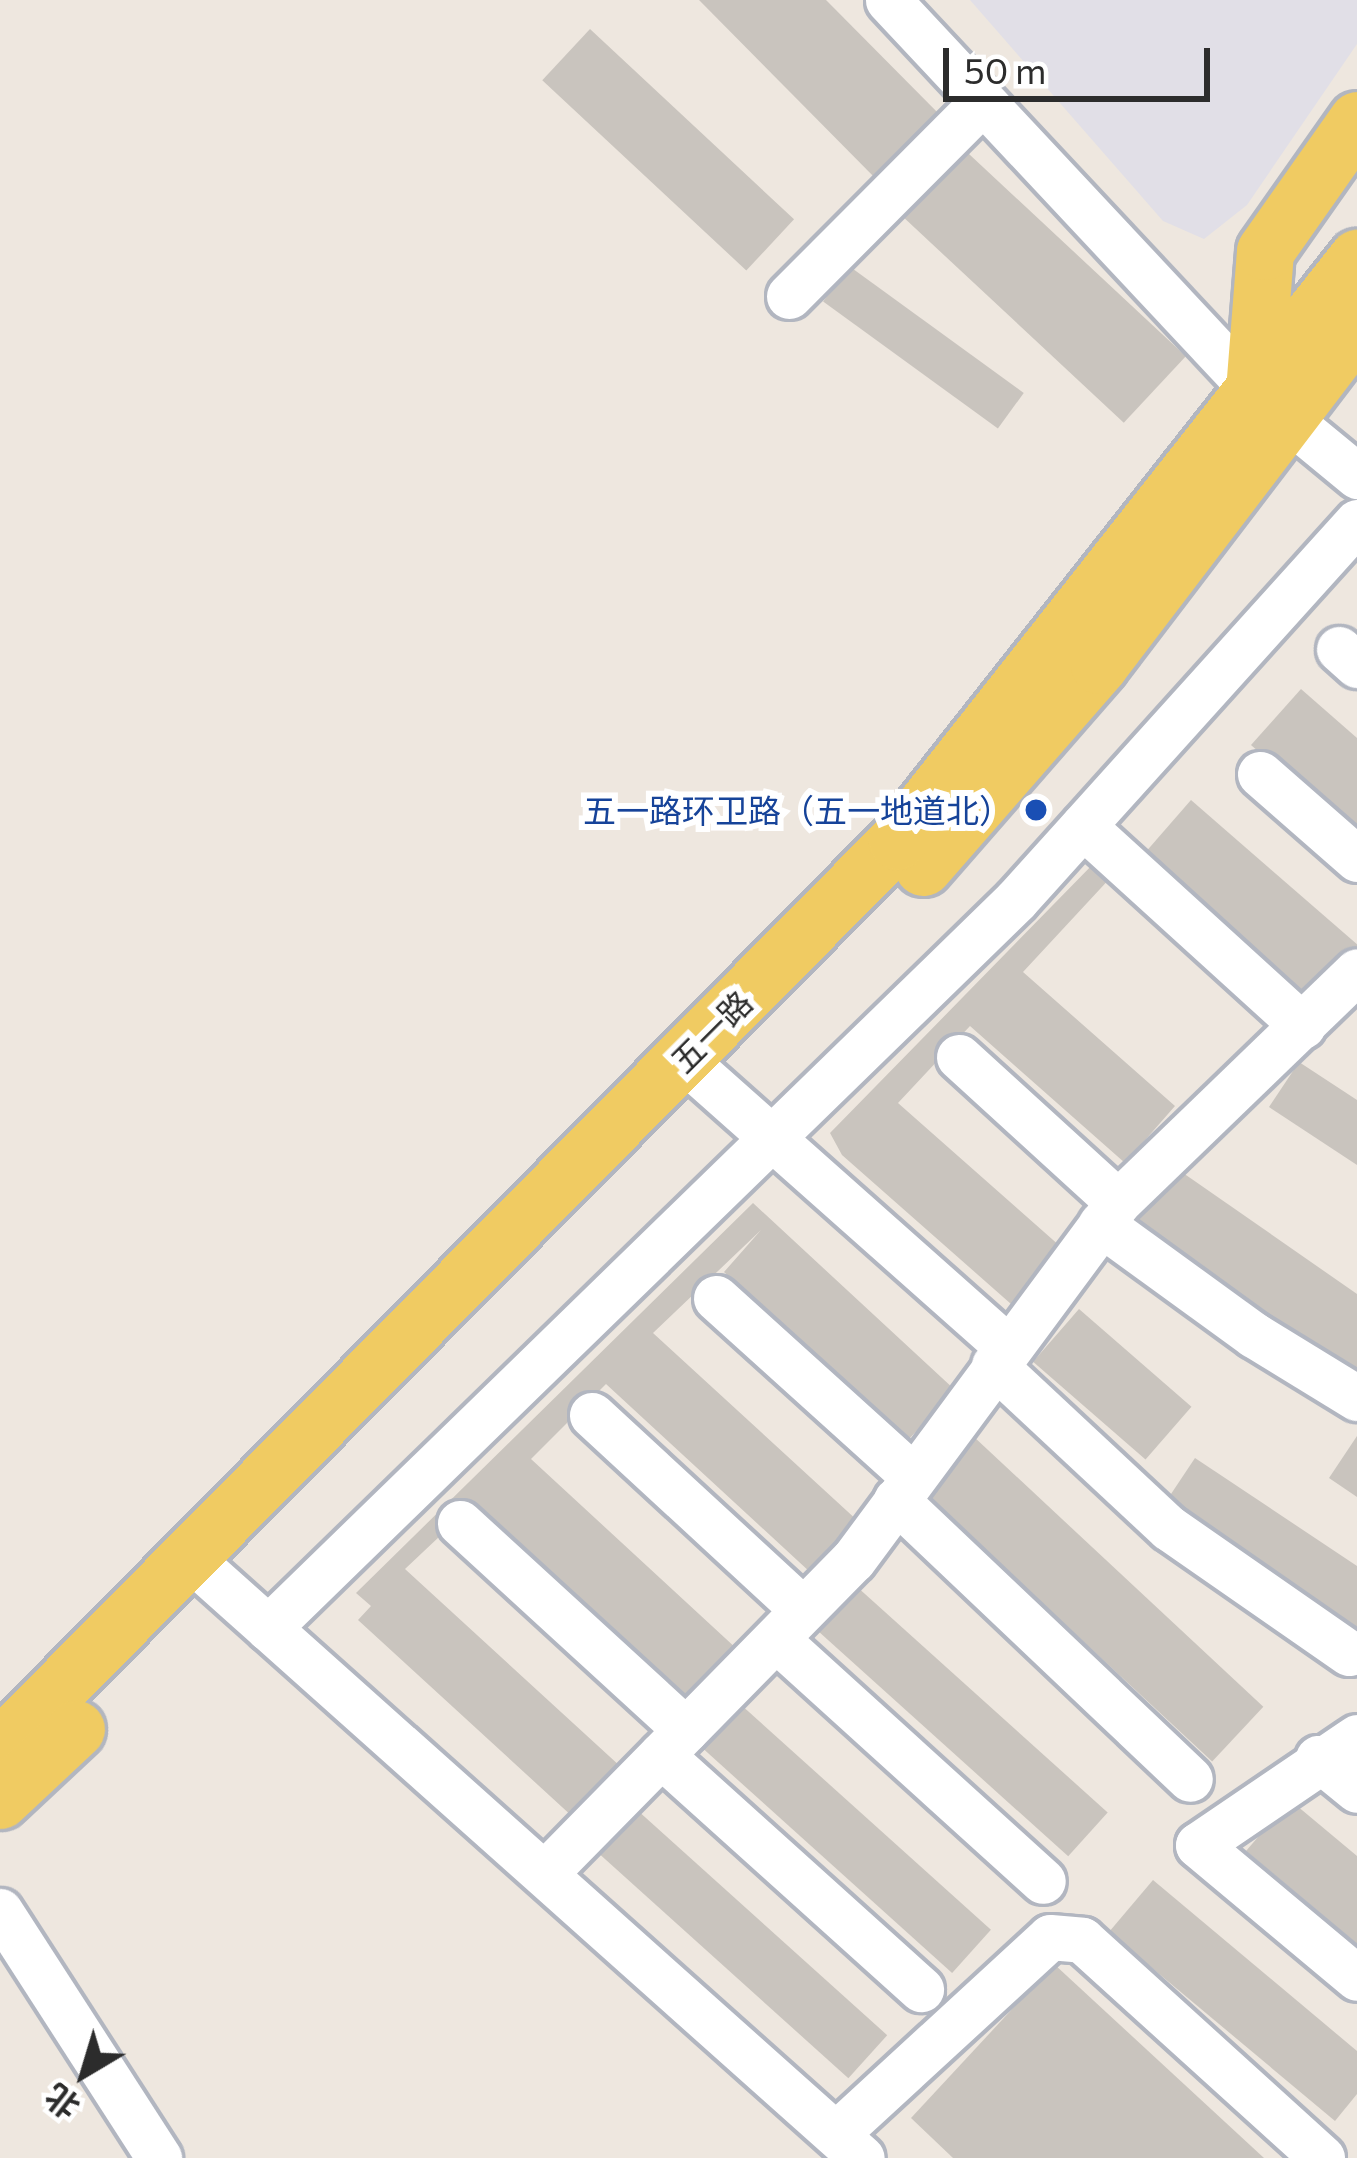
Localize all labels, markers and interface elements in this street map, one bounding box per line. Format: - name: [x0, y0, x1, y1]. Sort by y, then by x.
- scale bar: [949, 24, 1216, 98]
- text: 50 m: [964, 47, 1046, 91]
- place label: 五一路环卫路（五一地道北）: [583, 790, 1012, 830]
- marker: 五一路环卫路（五一地道北）: [1023, 797, 1049, 823]
- street label: 五一路: [662, 982, 760, 1080]
- north arrow: [24, 2014, 144, 2134]
- text: 北: [36, 2076, 87, 2129]

